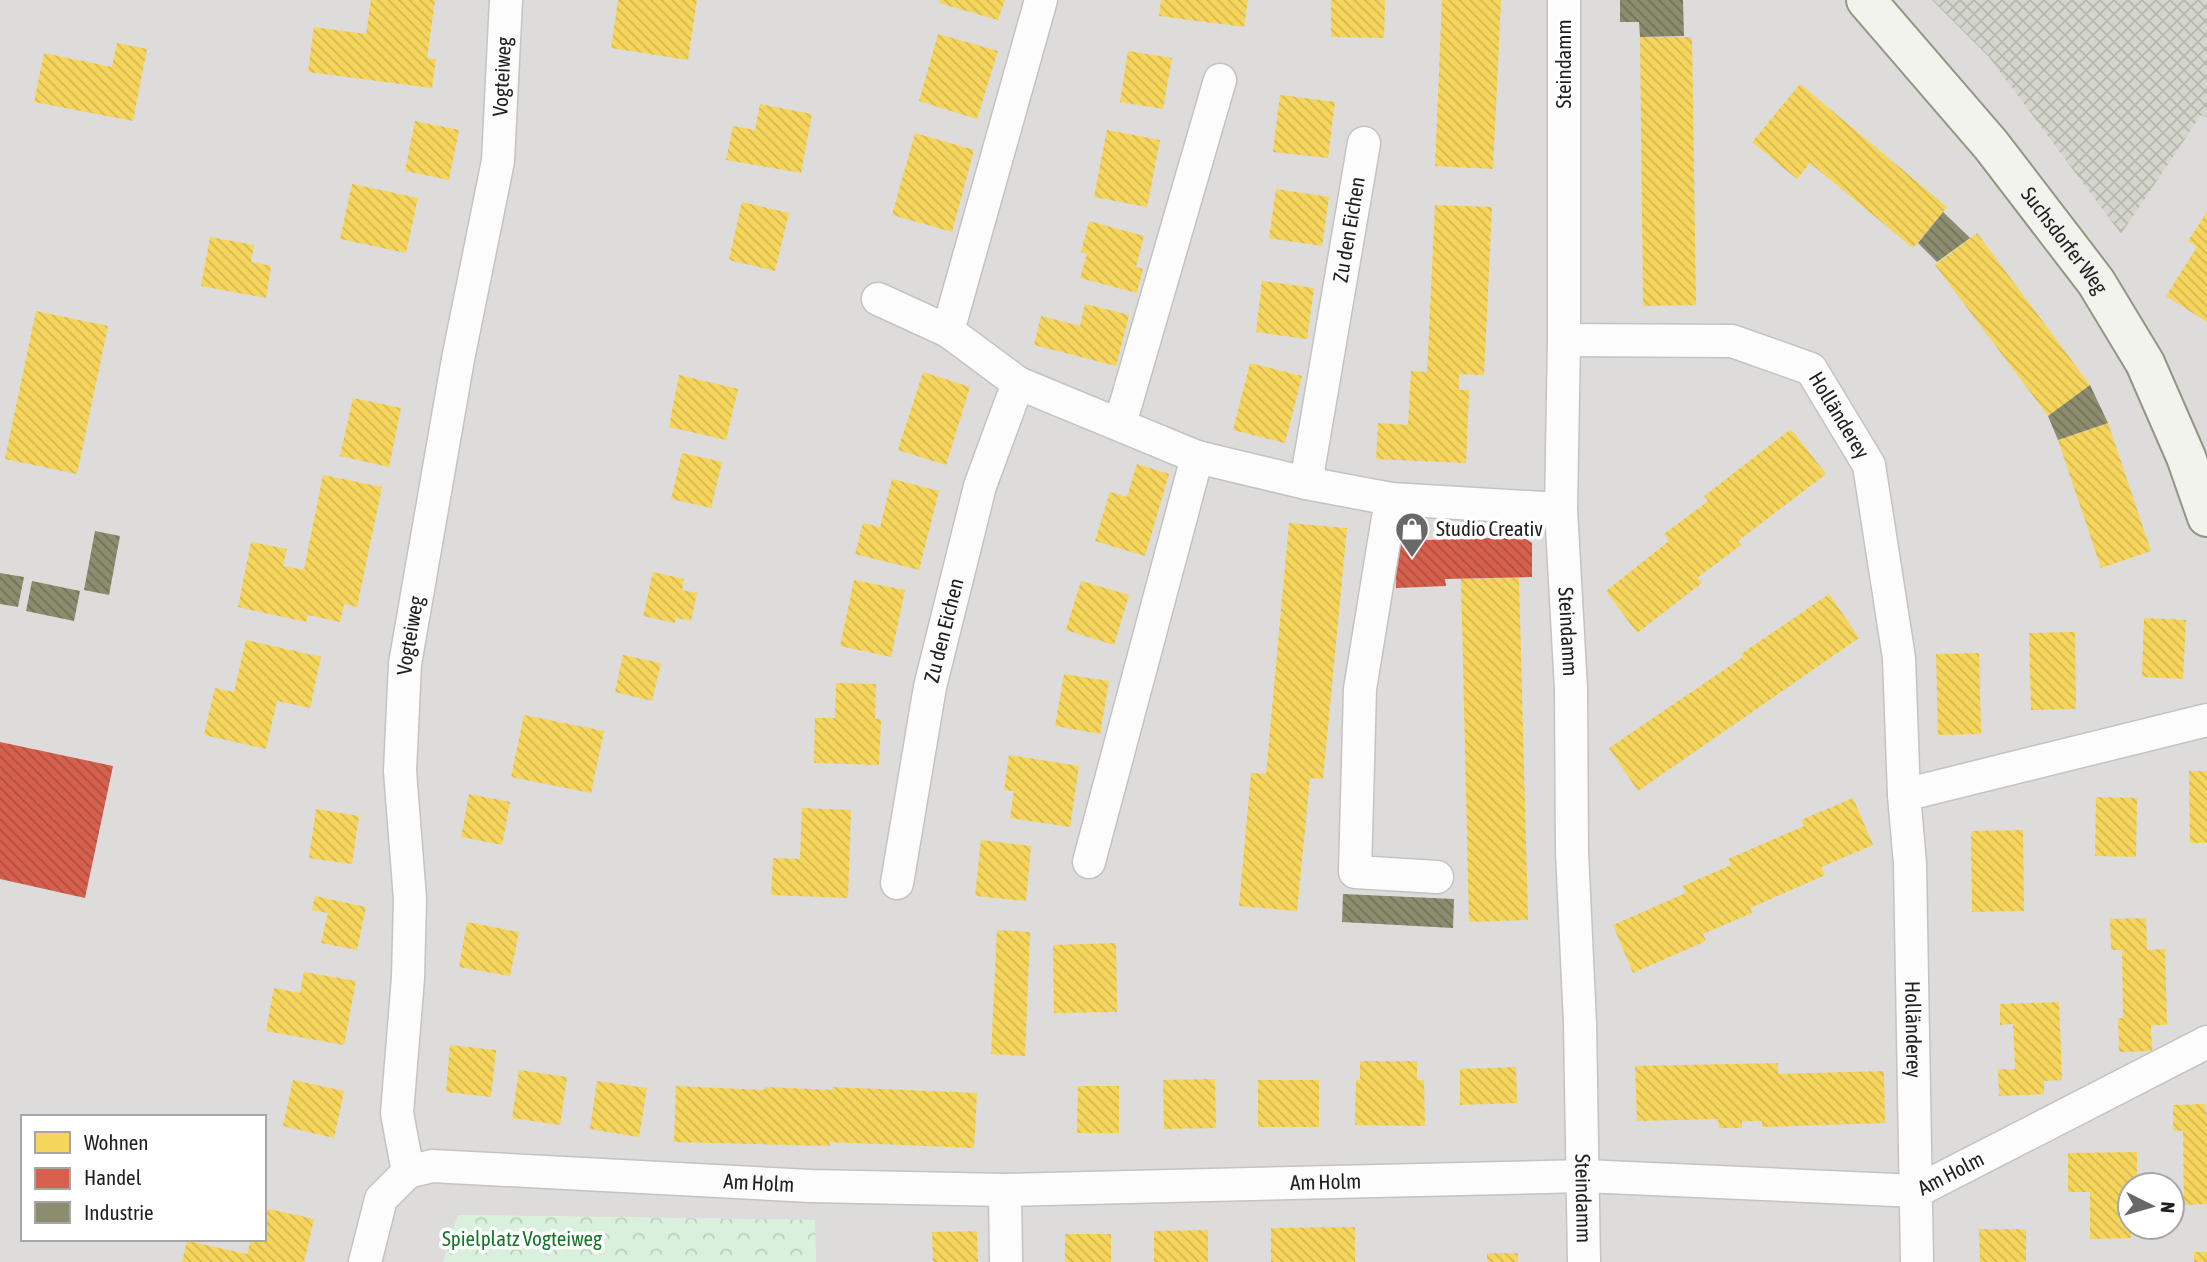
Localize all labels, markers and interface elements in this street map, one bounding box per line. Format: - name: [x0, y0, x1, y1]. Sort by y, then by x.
- street label: Steindamm: [1551, 19, 1575, 109]
- street label: Vogteiweg: [487, 36, 515, 117]
- street label: Zu den Eichen: [1327, 175, 1369, 284]
- street label: Suchsdorfer Weg: [2017, 182, 2113, 298]
- street label: Holländerey: [1805, 367, 1875, 463]
- shop icon: Studio Creativ: [1393, 510, 1431, 559]
- place label: Studio Creativ: [1436, 516, 1543, 540]
- street label: Zu den Eichen: [919, 576, 968, 685]
- street label: Steindamm: [1554, 587, 1583, 677]
- street label: Vogteiweg: [392, 594, 428, 675]
- street label: Holländerey: [1901, 981, 1927, 1078]
- legend: [21, 1115, 266, 1241]
- text: Wohnen: [84, 1130, 149, 1154]
- street label: Am Holm: [1913, 1146, 1988, 1200]
- street label: Steindamm: [1571, 1154, 1597, 1243]
- text: Handel: [84, 1165, 142, 1189]
- street label: Am Holm: [723, 1168, 795, 1196]
- street label: Am Holm: [1290, 1168, 1361, 1194]
- north arrow: [2116, 1171, 2186, 1241]
- text: Industrie: [84, 1200, 154, 1224]
- text: N: [2156, 1201, 2179, 1214]
- park label: Spielplatz Vogteiweg: [442, 1226, 602, 1250]

